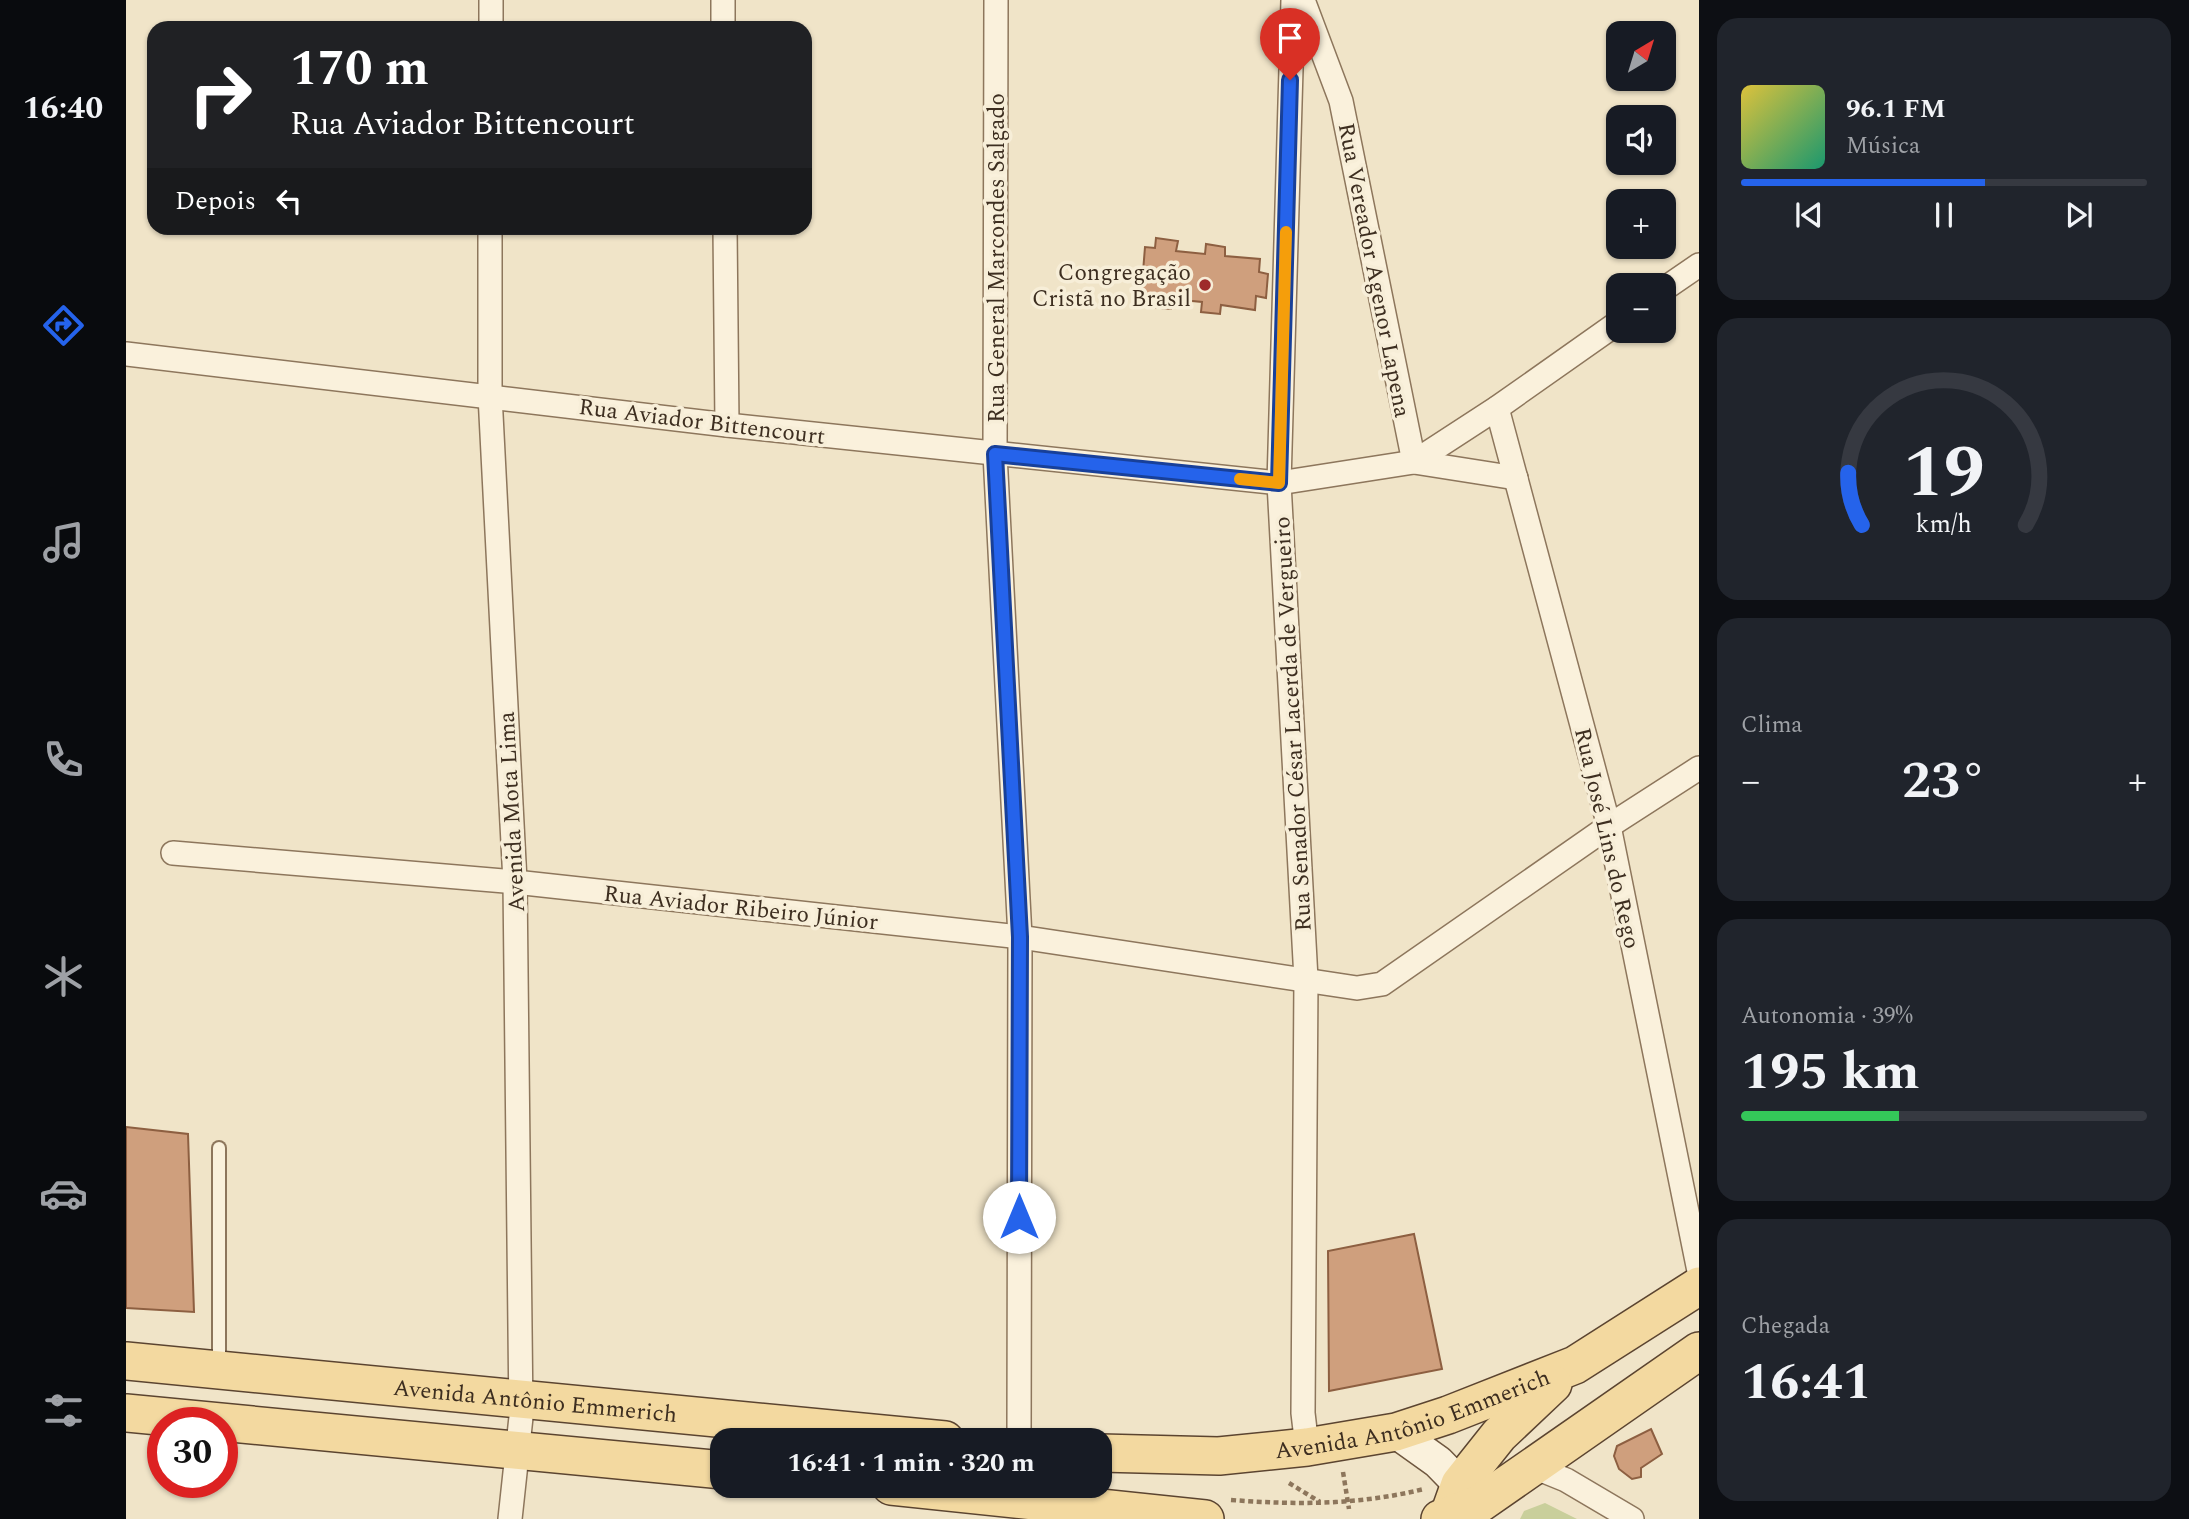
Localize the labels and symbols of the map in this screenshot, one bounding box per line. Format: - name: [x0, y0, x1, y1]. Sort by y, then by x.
- pin: [1260, 8, 1320, 80]
- north arrow: [1606, 21, 1676, 91]
- street label: Rua General Marcondes Salgado: [980, 93, 1015, 423]
- street label: Rua Vereador Agenor Lapena: [1328, 120, 1419, 421]
- place label: Congregação Cristã no Brasil: [1032, 256, 1191, 317]
- marker: Congregação Cristã no Brasil: [1197, 277, 1213, 293]
- street label: Rua Aviador Bittencourt: [577, 390, 827, 455]
- street label: Rua Senador César Lacerda de Vergueiro: [1265, 515, 1322, 932]
- street label: Avenida Mota Lima: [490, 711, 535, 913]
- street label: Rua José Lins do Rego: [1564, 724, 1649, 952]
- street label: Rua Aviador Ribeiro Júnior: [602, 877, 880, 940]
- position arrow: [982, 1180, 1056, 1254]
- street label: Avenida Antônio Emmerich: [1273, 1360, 1556, 1469]
- street label: Avenida Antônio Emmerich: [391, 1371, 679, 1433]
- speed limit sign: 30: [147, 1407, 238, 1498]

